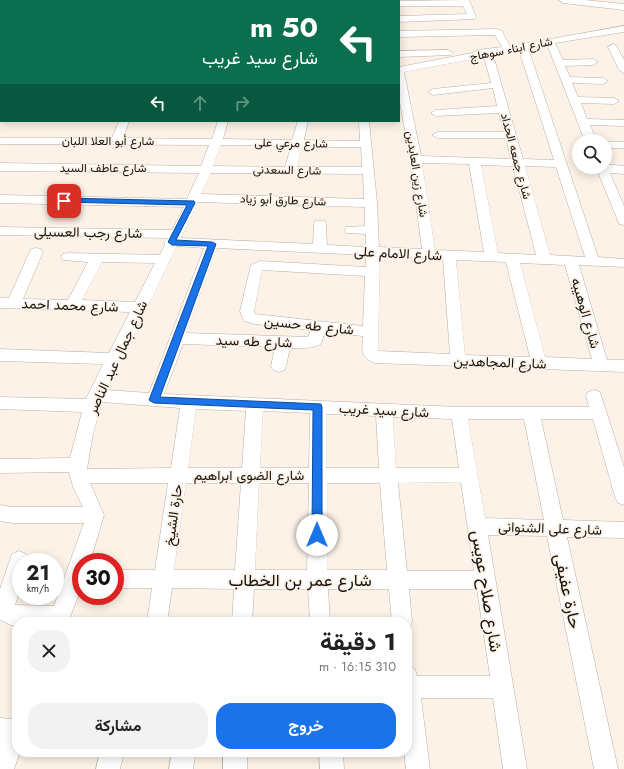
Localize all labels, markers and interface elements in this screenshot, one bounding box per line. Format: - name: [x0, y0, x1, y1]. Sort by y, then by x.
- text: 50 m: [250, 7, 318, 48]
- icon: left: [332, 16, 384, 68]
- street label: شارع ابناء سوهاج: [468, 32, 554, 66]
- text: شارع سيد غريب: [202, 45, 318, 71]
- icon: left: [147, 92, 169, 114]
- icon: ahead: [189, 92, 211, 114]
- icon: right: [231, 92, 253, 114]
- street label: شارع جمعه الحداد: [496, 111, 536, 201]
- street label: شارع زين العابدين: [401, 130, 433, 218]
- street label: شارع أبو العلا اللبان: [62, 132, 154, 150]
- street label: شارع مرعي على: [254, 133, 328, 154]
- map controls: [572, 134, 612, 174]
- button: search: [572, 134, 612, 174]
- street label: شارع عاطف السيد: [60, 159, 146, 177]
- street label: شارع السعدنى: [253, 160, 321, 180]
- pin: [47, 184, 81, 218]
- street label: شارع طارق أبو زياد: [240, 189, 326, 211]
- icon: arrive: [53, 190, 75, 212]
- street label: شارع رجب العسيلى: [34, 221, 142, 244]
- street label: شارع الامام على: [353, 241, 442, 266]
- street label: شارع الوهيبه: [565, 275, 606, 351]
- street label: شارع محمد احمد: [21, 293, 119, 318]
- street label: شارع جمال عبد الناصر: [81, 297, 153, 418]
- street label: شارع طه حسين: [263, 310, 355, 341]
- street label: شارع طه سيد: [215, 330, 293, 353]
- street label: شارع المجاهدين: [453, 350, 547, 375]
- street label: شارع سيد غريب: [338, 398, 430, 423]
- street label: شارع الضوى ابراهيم: [194, 465, 304, 486]
- street label: حارة الشيخ: [159, 483, 188, 547]
- position arrow: [296, 514, 338, 556]
- street label: شارع على الشنوانى: [498, 516, 602, 541]
- street label: شارع صلاح عويس: [466, 528, 508, 654]
- street label: حارة عفيفى: [548, 551, 588, 631]
- speed limit sign: 30: [72, 553, 124, 605]
- text: 21: [26, 559, 50, 588]
- street label: شارع عمر بن الخطاب: [228, 568, 372, 592]
- text: km/h: [27, 581, 49, 596]
- text: 1 دقيقة: [320, 624, 396, 659]
- button: close: [28, 630, 70, 672]
- text: 310 m · 16:15: [319, 657, 396, 676]
- button: مشاركة: [28, 703, 208, 749]
- button: خروج: [216, 703, 396, 749]

